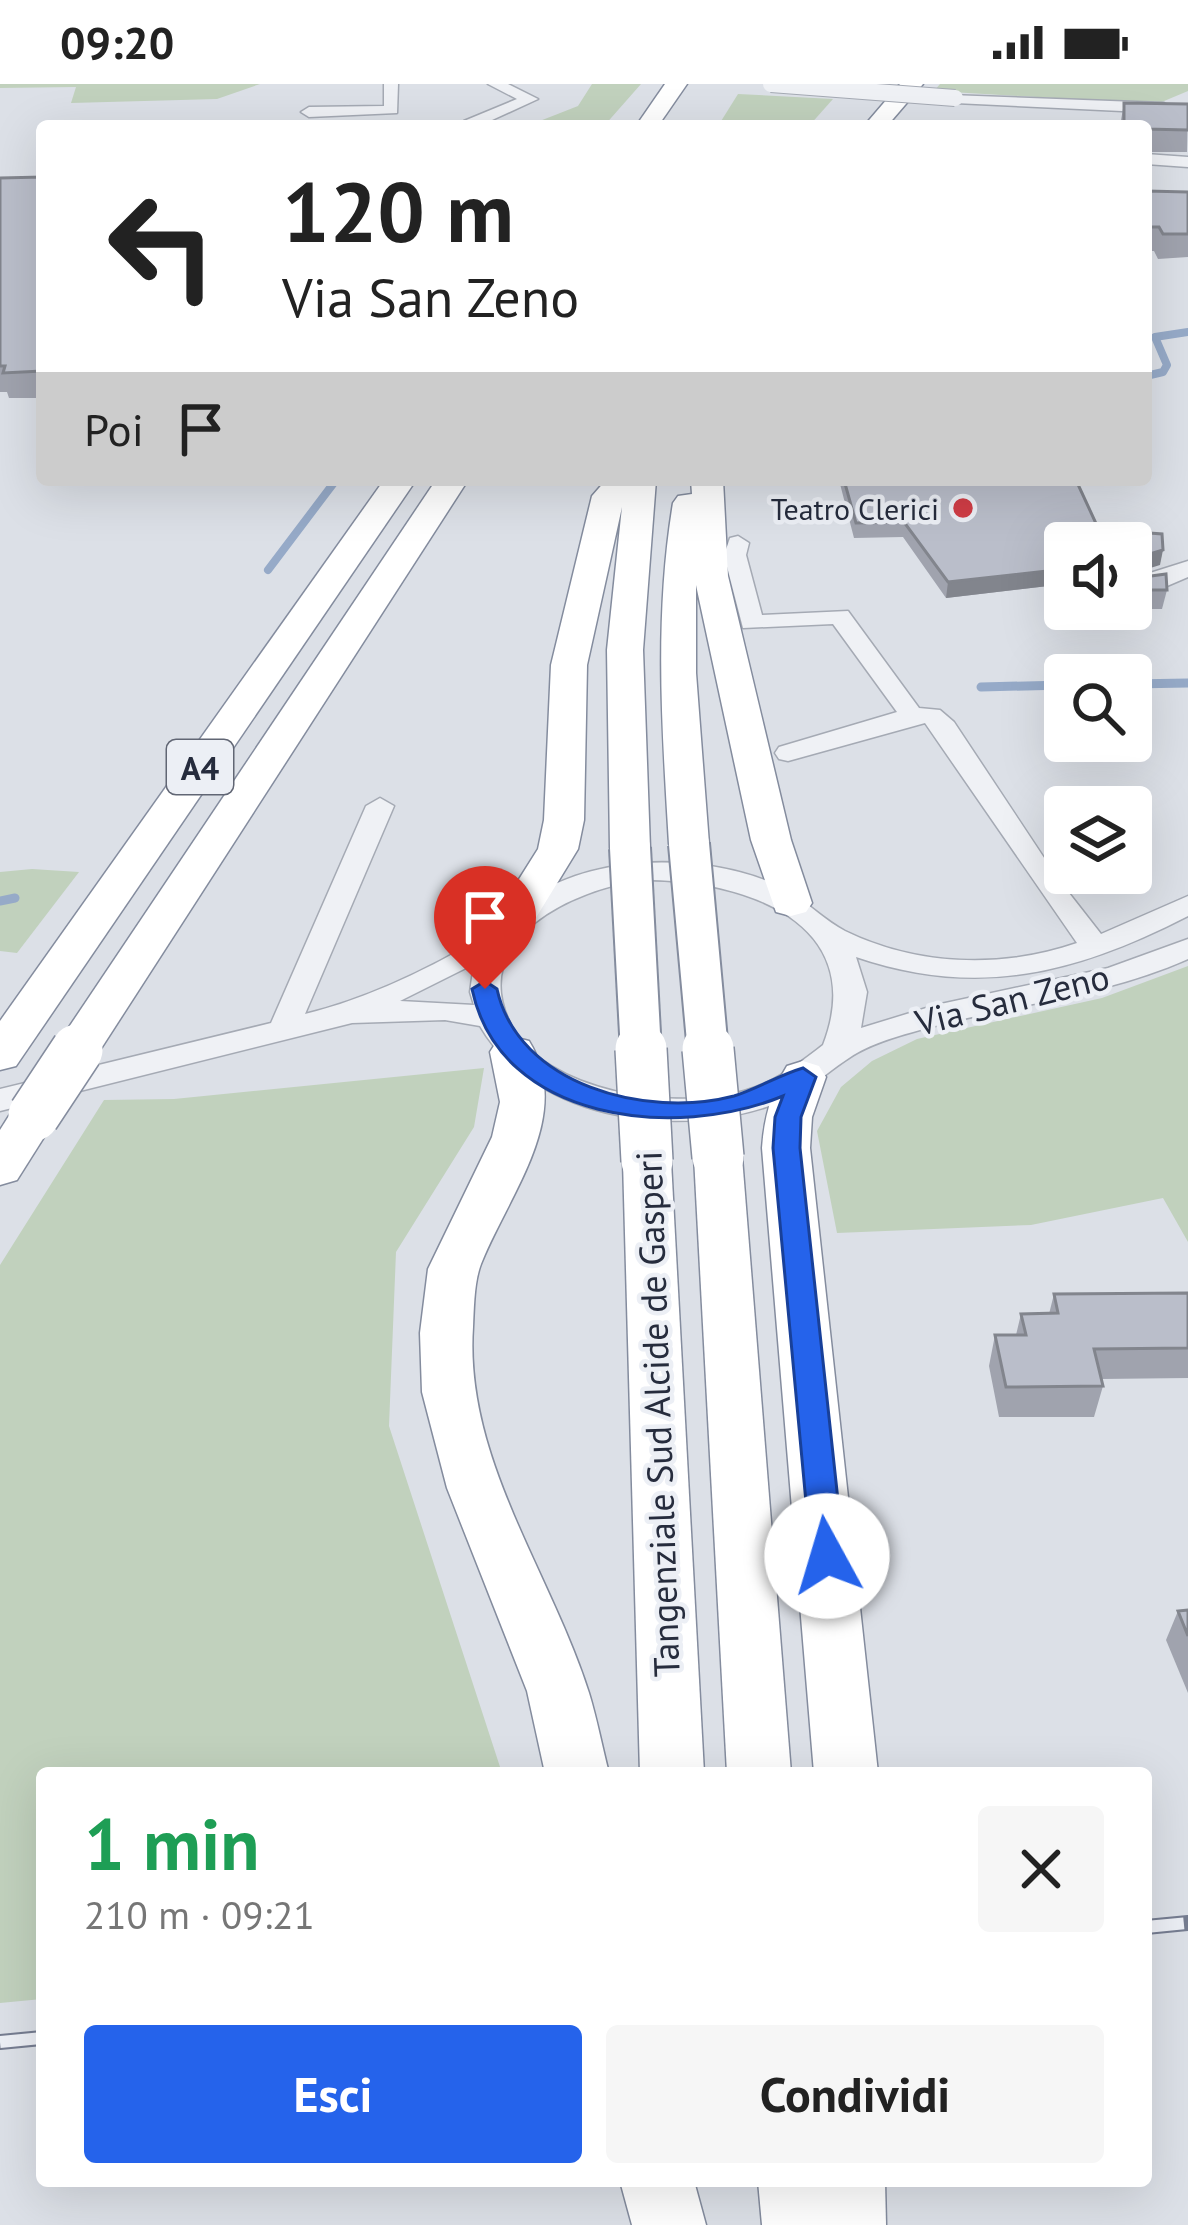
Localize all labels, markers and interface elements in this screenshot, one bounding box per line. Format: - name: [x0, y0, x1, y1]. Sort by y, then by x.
- text: 09:20: [60, 13, 174, 71]
- text: 120 m: [282, 156, 514, 265]
- icon: left: [84, 168, 240, 324]
- text: Via San Zeno: [282, 262, 579, 332]
- icon: arrive: [168, 396, 234, 462]
- text: Poi: [84, 400, 144, 458]
- place label: Teatro Clerici: [771, 489, 939, 528]
- marker: Teatro Clerici: [950, 495, 976, 521]
- map controls: [1044, 522, 1152, 894]
- button: sound: [1044, 522, 1152, 630]
- button: search: [1044, 654, 1152, 762]
- road number: A4: [167, 740, 233, 794]
- button: layers: [1044, 786, 1152, 894]
- pin: [434, 866, 536, 989]
- icon: arrive: [452, 884, 518, 950]
- street label: Via San Zeno: [909, 952, 1114, 1046]
- street label: Tangenziale Sud Alcide de Gasperi: [624, 1150, 690, 1678]
- position arrow: [764, 1493, 890, 1619]
- text: 1 min: [84, 1797, 260, 1890]
- button: close: [978, 1806, 1104, 1932]
- text: 210 m · 09:21: [84, 1889, 315, 1940]
- button: Esci: [84, 2025, 582, 2163]
- button: Condividi: [606, 2025, 1104, 2163]

